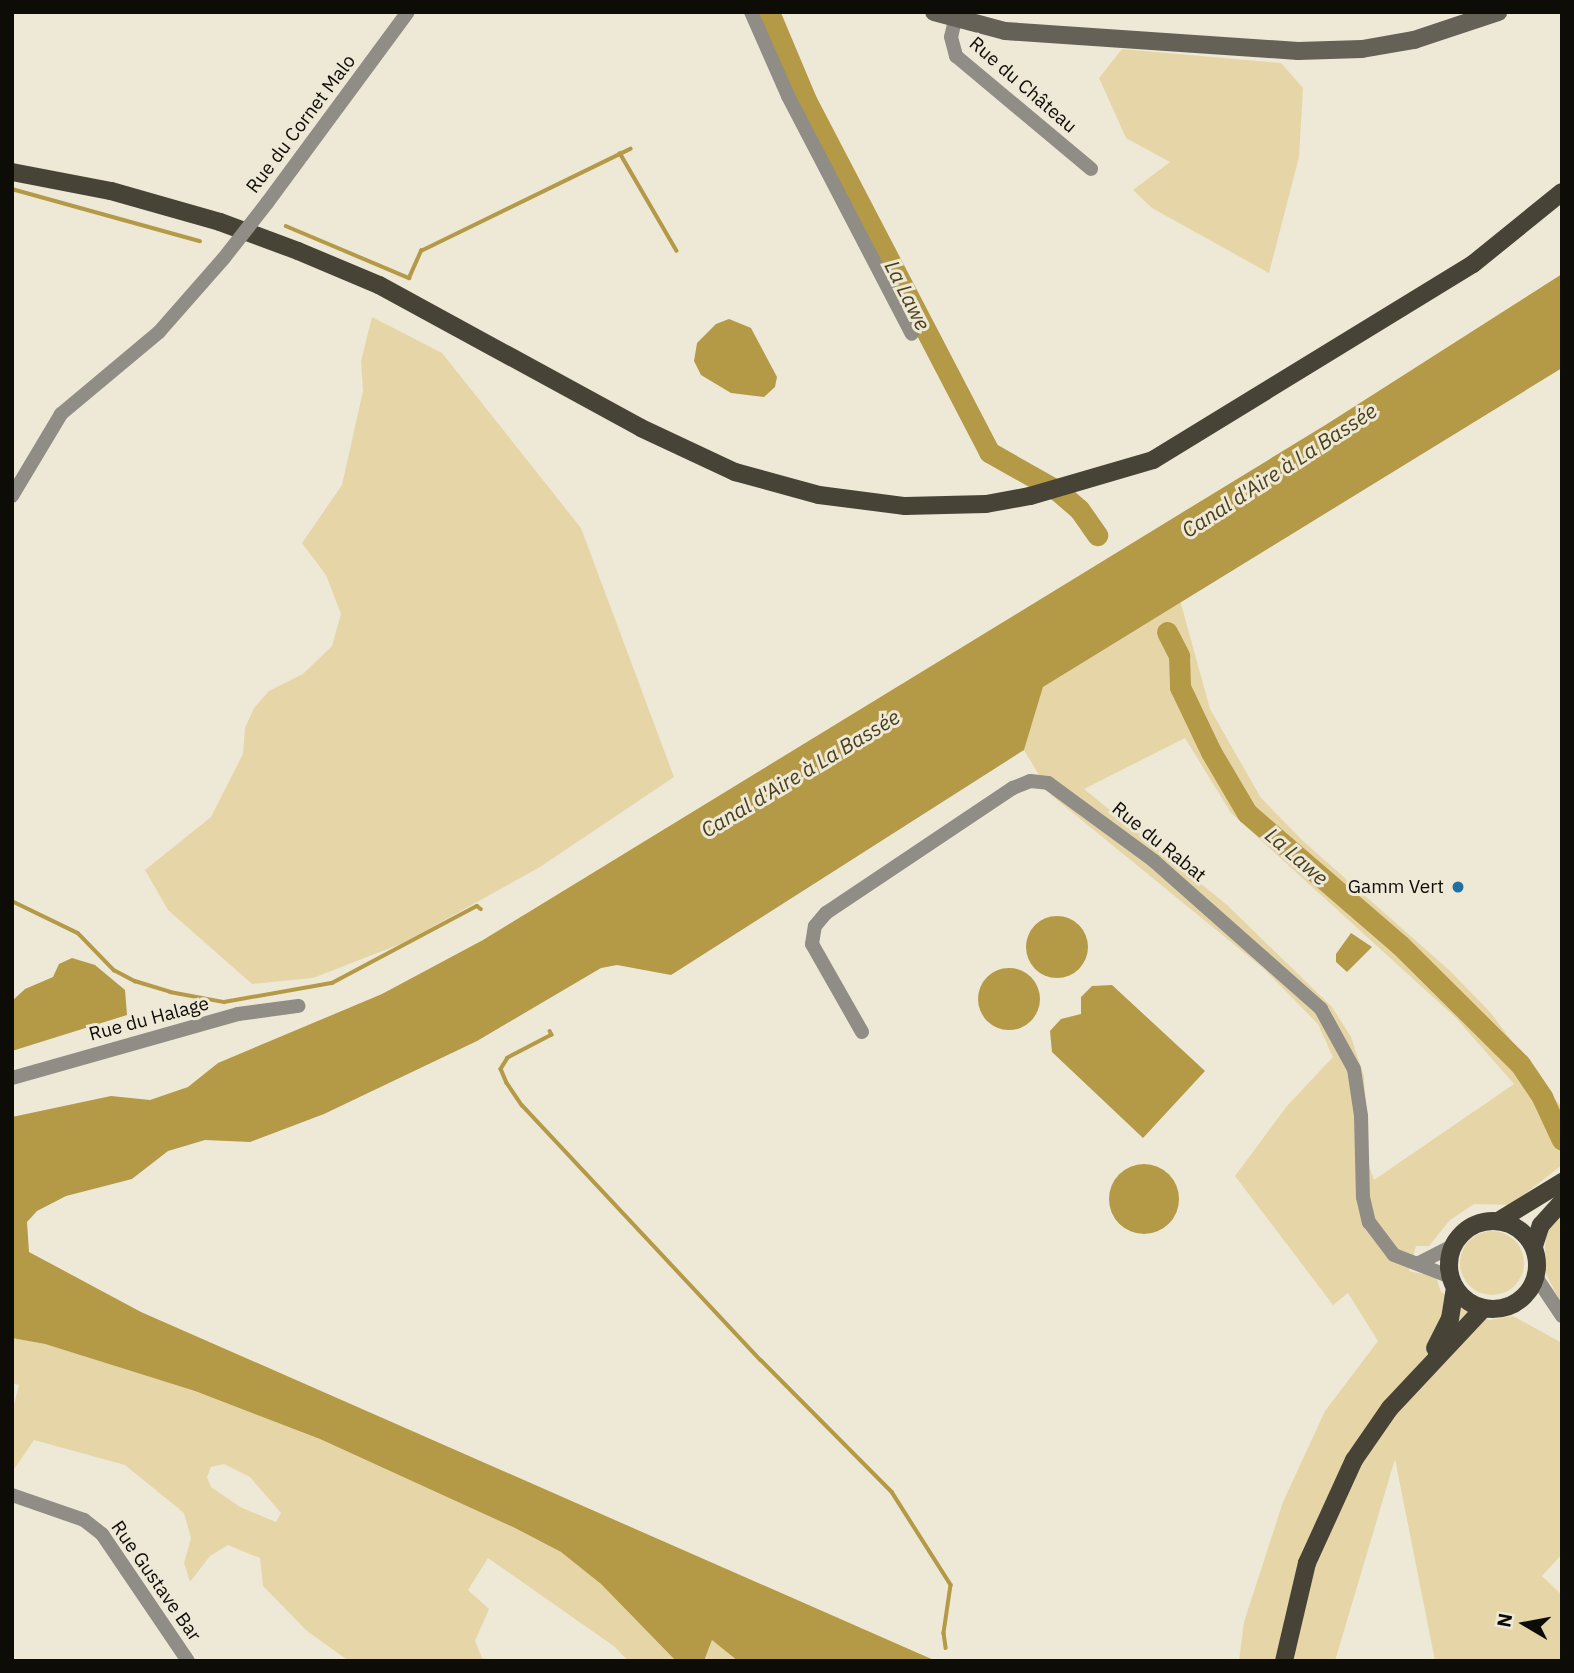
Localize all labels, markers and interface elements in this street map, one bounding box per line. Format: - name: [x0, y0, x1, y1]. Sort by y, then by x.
- street label: Rue du Château: [965, 32, 1081, 138]
- street label: Rue du Cornet Malo: [242, 50, 360, 198]
- water label: La Lawe: [880, 256, 936, 334]
- water label: Canal d'Aire à La Bassée: [1177, 398, 1381, 542]
- water label: Canal d'Aire à La Bassée: [696, 704, 904, 842]
- street label: Rue du Rabat: [1107, 797, 1211, 887]
- water label: La Lawe: [1260, 822, 1334, 890]
- place label: Gamm Vert: [1348, 876, 1444, 898]
- marker: Gamm Vert: [1450, 879, 1466, 895]
- street label: Rue du Halage: [86, 992, 212, 1046]
- street label: Rue Gustave Bar: [106, 1517, 206, 1645]
- north arrow: [1490, 1589, 1560, 1659]
- text: N: [1491, 1611, 1517, 1629]

